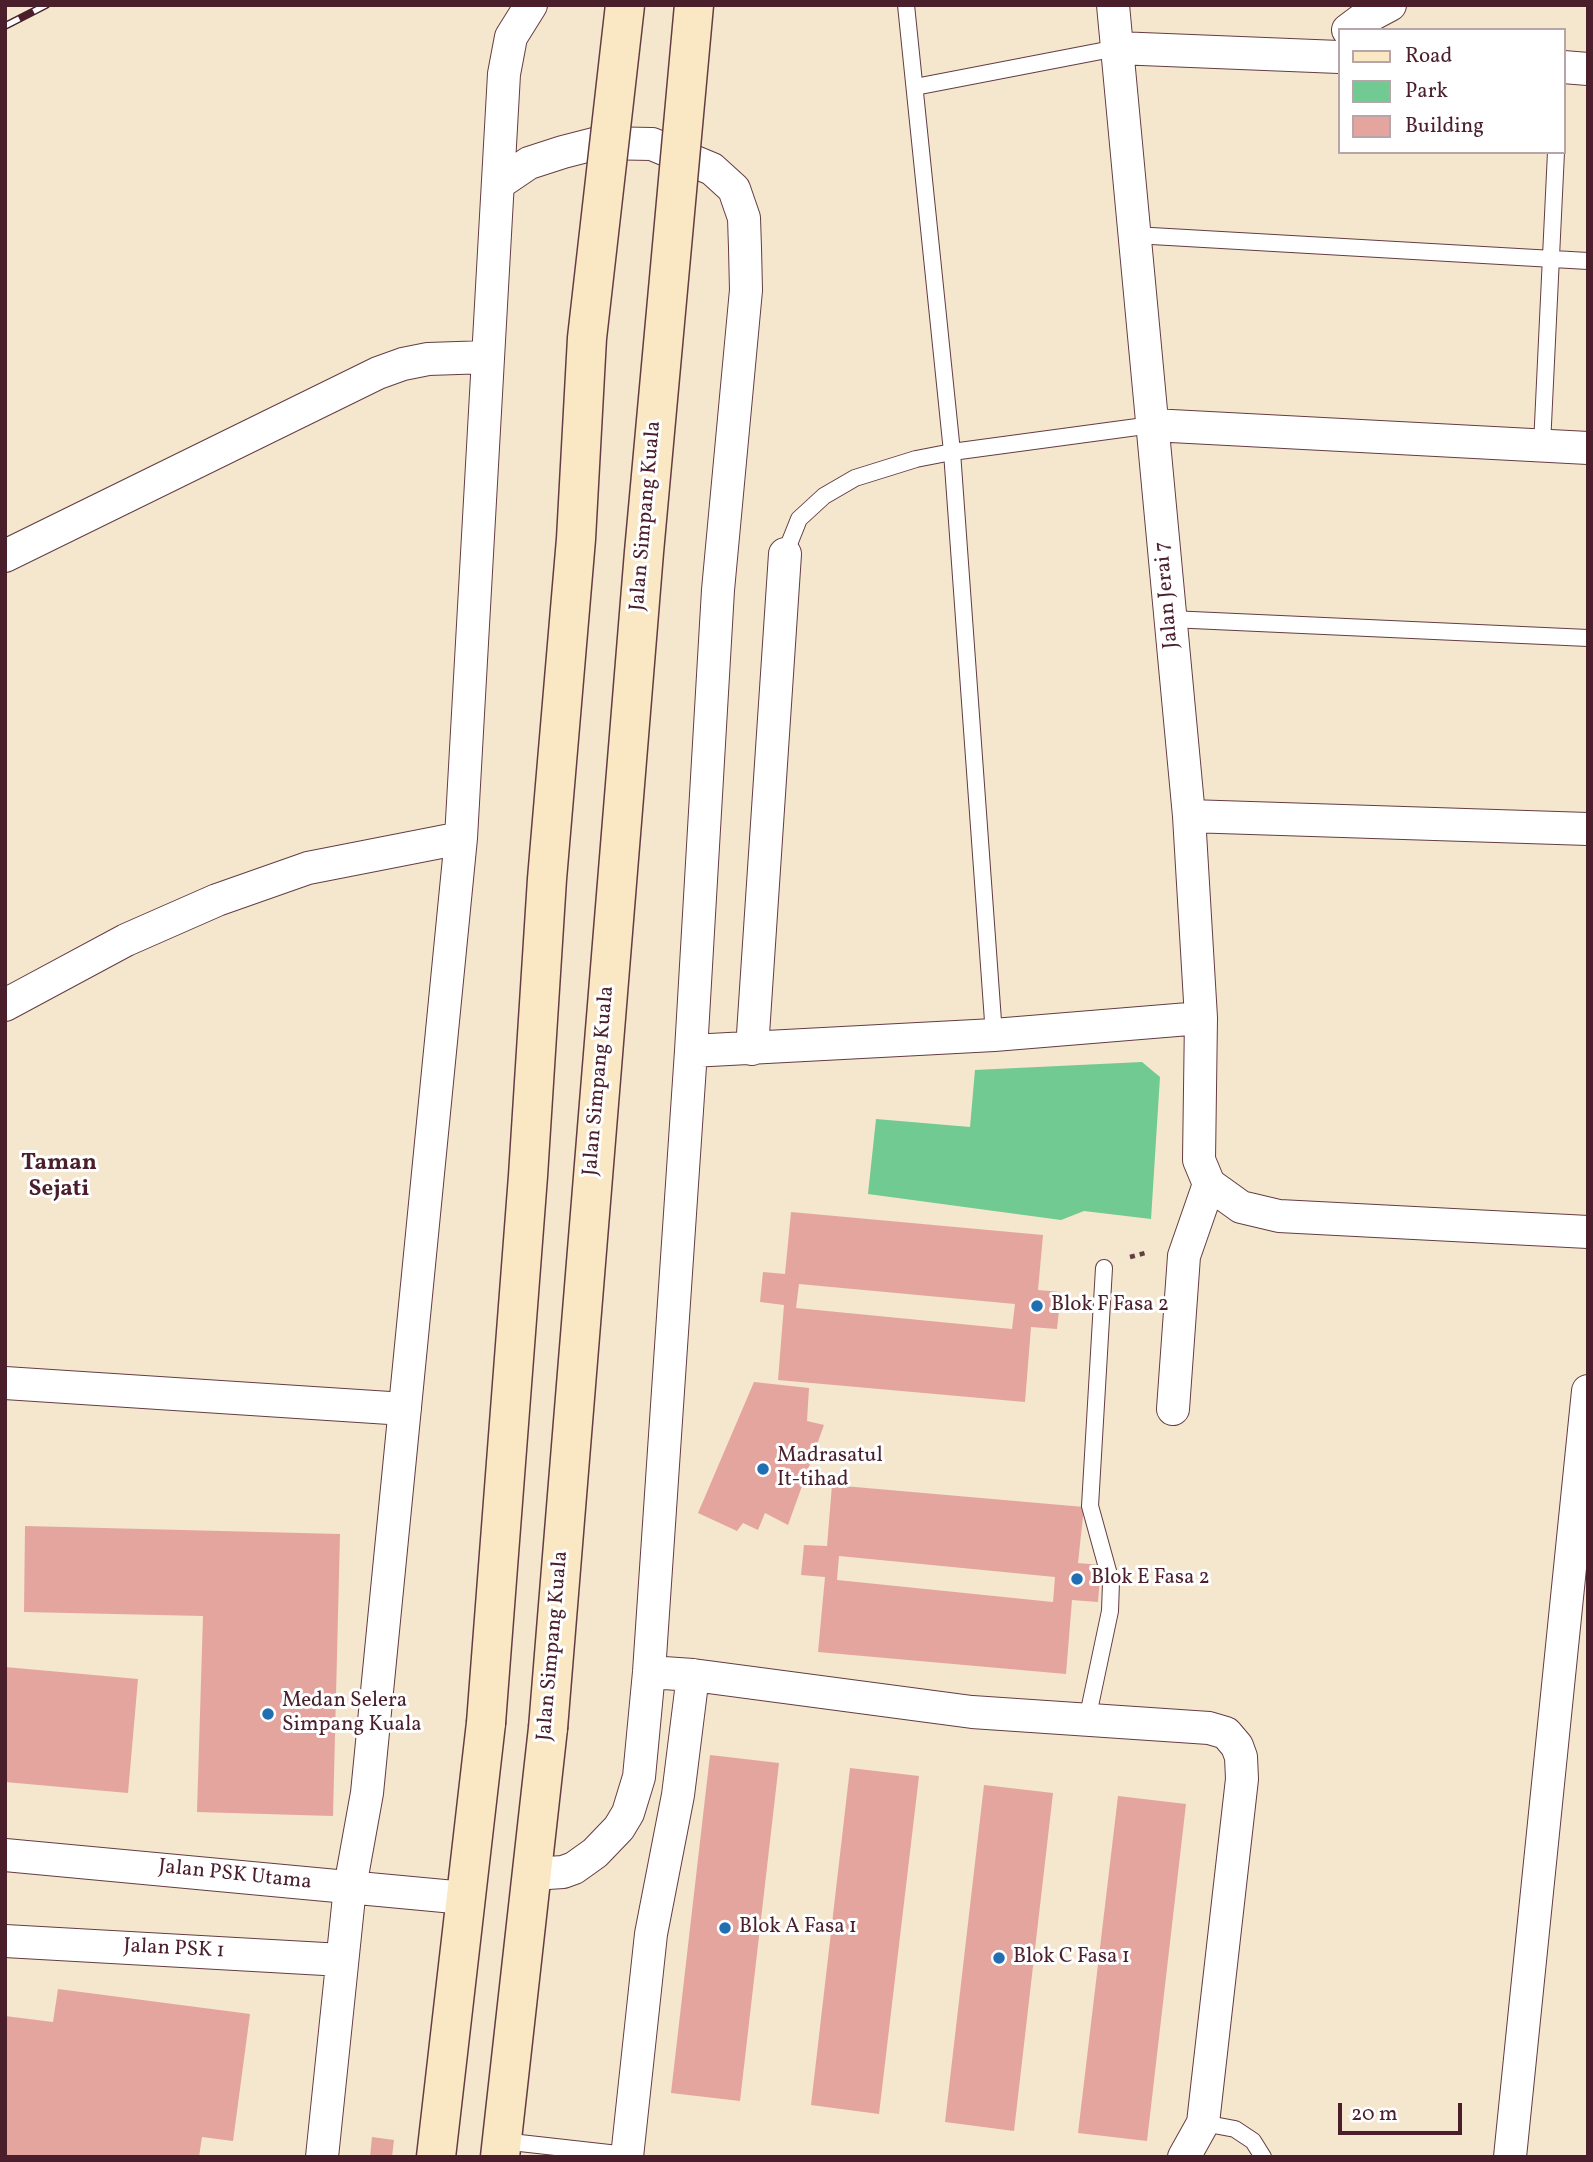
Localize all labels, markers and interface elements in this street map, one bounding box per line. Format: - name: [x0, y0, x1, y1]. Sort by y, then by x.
- legend: [1338, 28, 1565, 154]
- text: Road: [1405, 42, 1452, 71]
- text: Park: [1405, 77, 1448, 106]
- text: Building: [1405, 112, 1484, 141]
- street label: Jalan Simpang Kuala: [626, 420, 668, 612]
- street label: Jalan Jerai 7: [1151, 540, 1185, 650]
- street label: Jalan Simpang Kuala: [579, 985, 621, 1177]
- district label: Taman Sejati: [21, 1151, 97, 1205]
- place label: Blok F Fasa 2: [1051, 1293, 1169, 1319]
- marker: Blok F Fasa 2: [1029, 1298, 1045, 1314]
- place label: Madrasatul It-tihad: [777, 1444, 883, 1494]
- marker: Madrasatul It-tihad: [755, 1461, 771, 1477]
- street label: Jalan Simpang Kuala: [533, 1550, 575, 1742]
- place label: Blok E Fasa 2: [1091, 1566, 1210, 1592]
- marker: Blok E Fasa 2: [1069, 1571, 1085, 1587]
- place label: Medan Selera Simpang Kuala: [282, 1689, 422, 1739]
- marker: Medan Selera Simpang Kuala: [260, 1706, 276, 1722]
- street label: Jalan PSK Utama: [157, 1855, 313, 1897]
- place label: Blok A Fasa 1: [739, 1915, 857, 1941]
- marker: Blok A Fasa 1: [717, 1920, 733, 1936]
- street label: Jalan PSK 1: [123, 1935, 225, 1965]
- place label: Blok C Fasa 1: [1013, 1945, 1130, 1971]
- marker: Blok C Fasa 1: [991, 1950, 1007, 1966]
- scale bar: [1341, 2088, 1465, 2132]
- text: 20 m: [1351, 2100, 1397, 2129]

